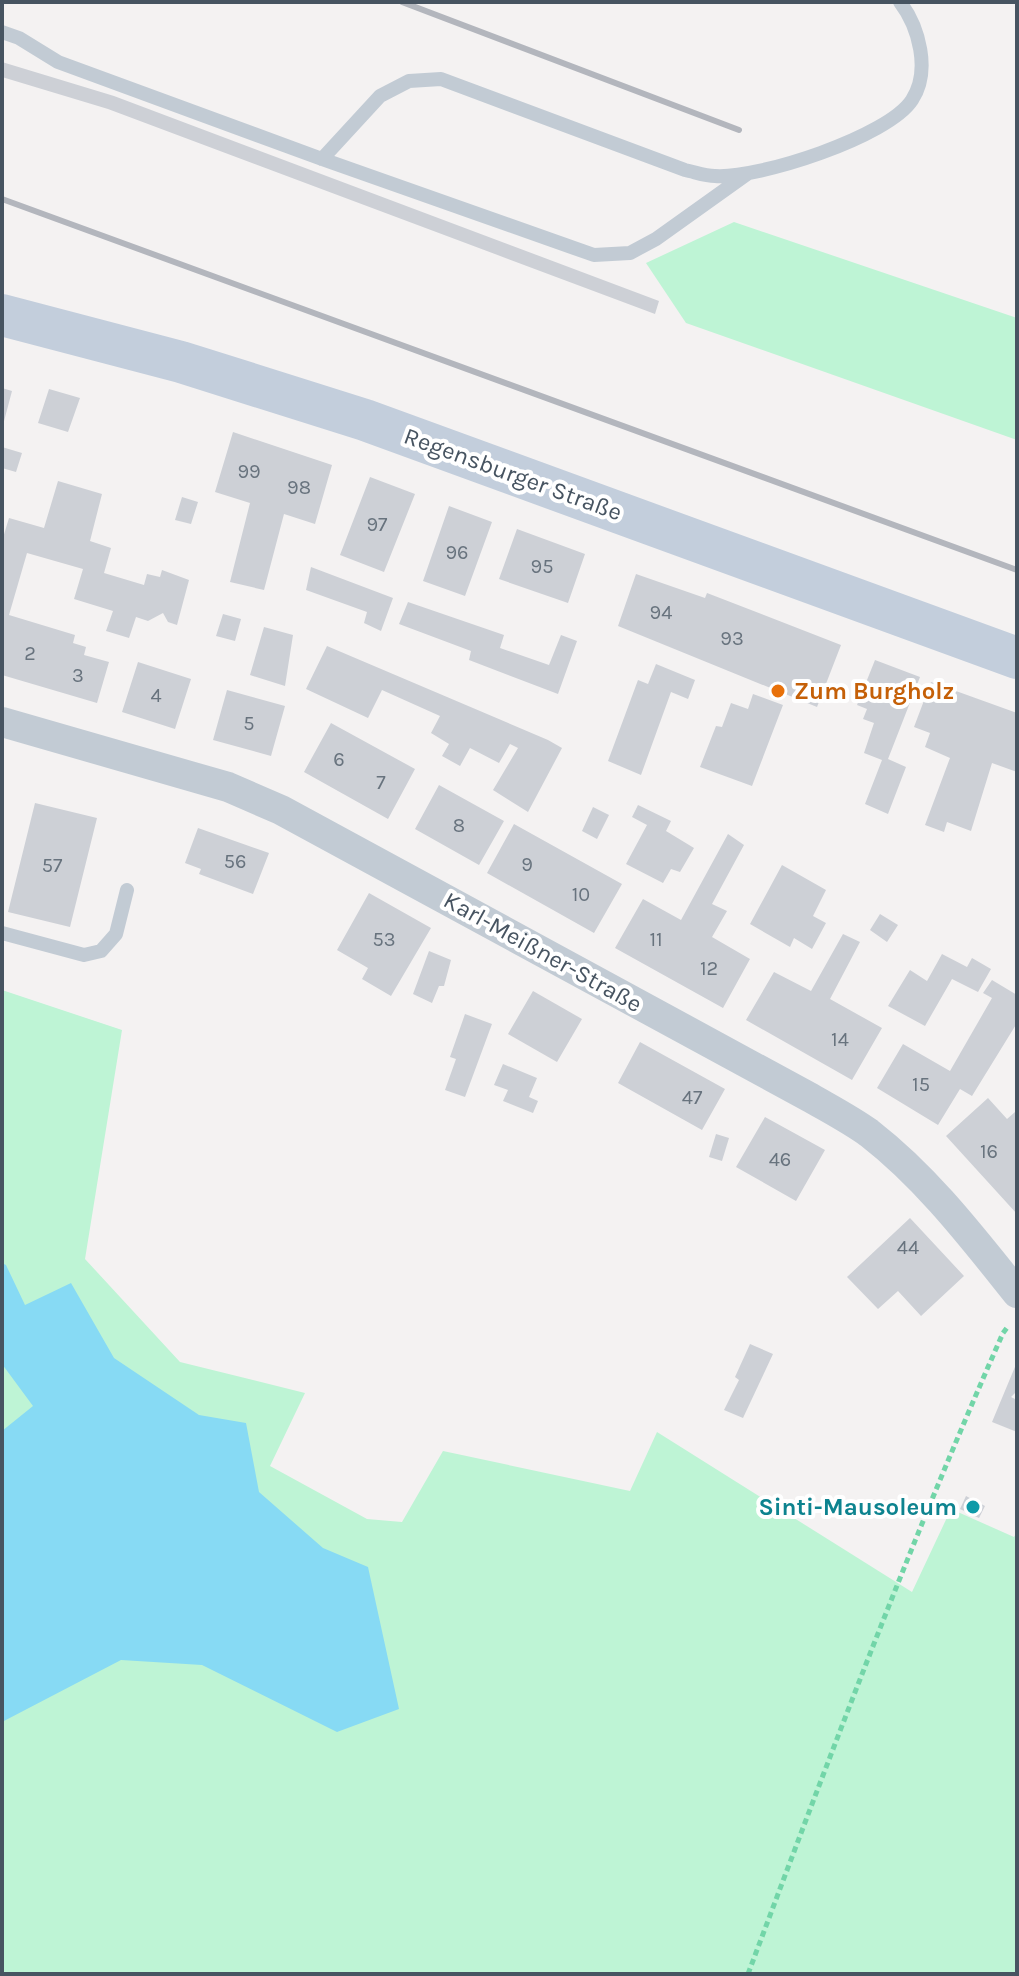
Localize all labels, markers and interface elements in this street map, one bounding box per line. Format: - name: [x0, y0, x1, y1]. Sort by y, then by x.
- street label: Regensburger Straße: [400, 422, 626, 526]
- house number: 99: [237, 460, 261, 483]
- house number: 98: [287, 476, 311, 499]
- house number: 97: [367, 513, 388, 536]
- house number: 96: [445, 541, 469, 564]
- house number: 95: [531, 555, 553, 578]
- house number: 94: [650, 601, 672, 624]
- house number: 93: [720, 627, 744, 650]
- house number: 2: [24, 642, 36, 665]
- house number: 3: [72, 664, 84, 687]
- place label: Zum Burgholz: [794, 677, 955, 705]
- marker: Zum Burgholz: [769, 682, 787, 700]
- house number: 4: [150, 684, 162, 707]
- house number: 5: [243, 712, 255, 735]
- house number: 6: [333, 748, 345, 771]
- house number: 7: [376, 771, 386, 794]
- house number: 8: [453, 814, 465, 837]
- house number: 56: [224, 850, 246, 873]
- house number: 9: [521, 853, 533, 876]
- house number: 57: [42, 854, 63, 877]
- house number: 10: [572, 883, 590, 906]
- street label: Karl-Meißner-Straße: [439, 886, 647, 1018]
- house number: 53: [372, 928, 396, 951]
- house number: 11: [649, 928, 663, 951]
- house number: 12: [700, 957, 718, 980]
- house number: 14: [831, 1028, 849, 1051]
- house number: 15: [912, 1073, 930, 1096]
- house number: 47: [682, 1086, 703, 1109]
- house number: 16: [980, 1140, 998, 1163]
- house number: 46: [769, 1148, 791, 1171]
- house number: 44: [897, 1236, 919, 1259]
- place label: Sinti-Mausoleum: [758, 1493, 957, 1521]
- marker: Sinti-Mausoleum: [964, 1498, 982, 1516]

